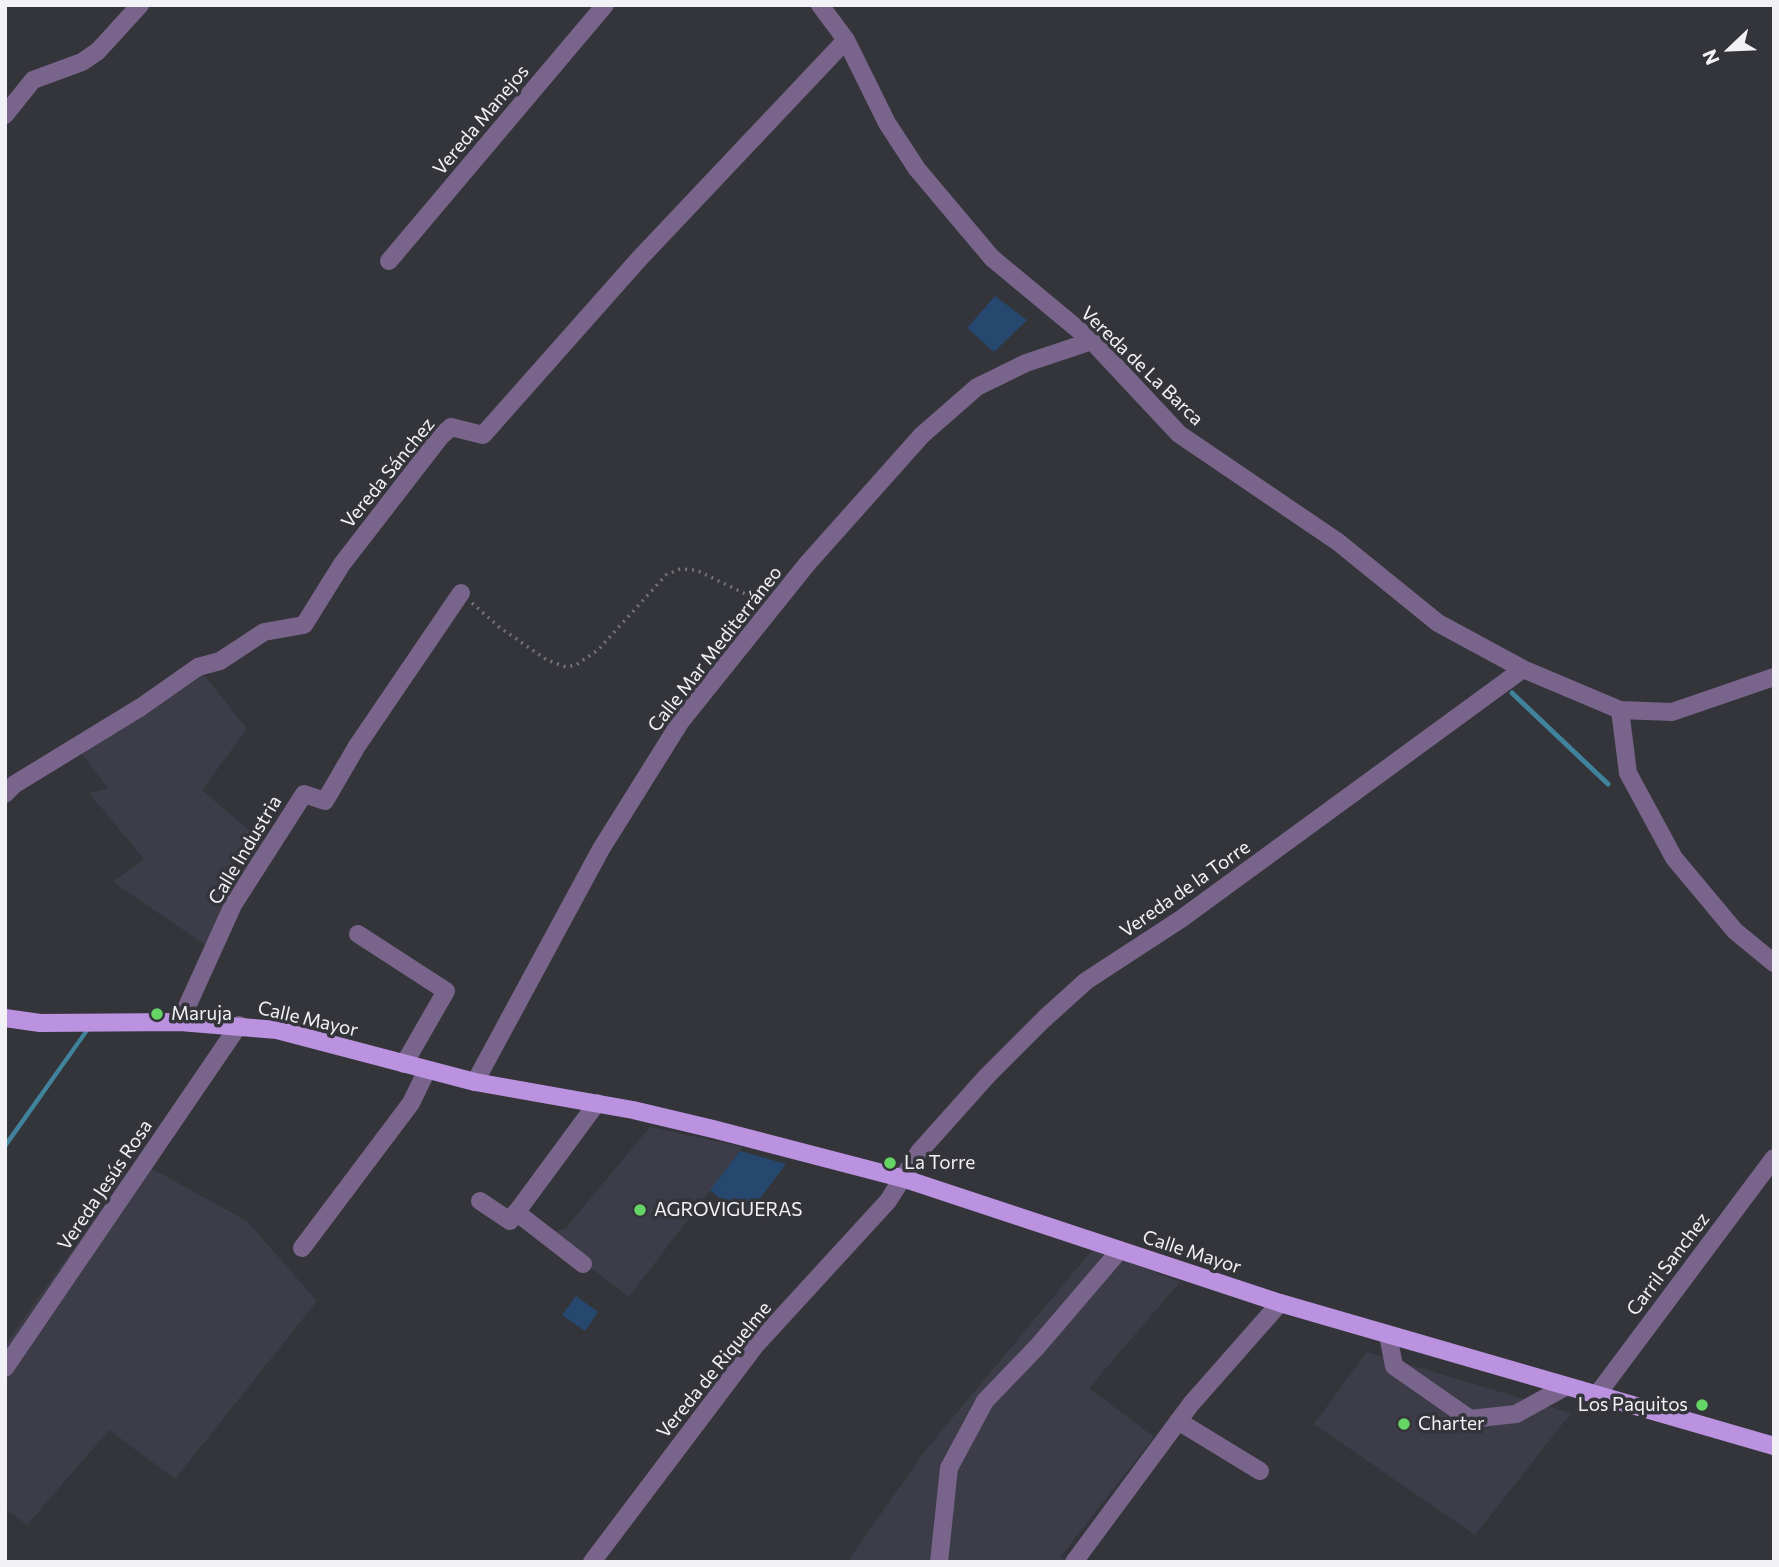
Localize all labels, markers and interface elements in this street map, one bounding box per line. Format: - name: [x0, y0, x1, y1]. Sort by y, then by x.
- north arrow: [1695, 14, 1765, 84]
- text: N: [1697, 46, 1724, 68]
- street label: Vereda Manejos: [428, 60, 534, 180]
- street label: Vereda de La Barca: [1076, 302, 1208, 430]
- street label: Vereda Sánchez: [337, 413, 439, 533]
- street label: Calle Mar Mediterráneo: [643, 562, 787, 736]
- street label: Calle Industria: [204, 791, 286, 909]
- street label: Vereda de la Torre: [1116, 836, 1254, 942]
- street label: Calle Mayor: [256, 996, 360, 1042]
- place label: Maruja: [171, 1003, 232, 1025]
- marker: Maruja: [149, 1006, 165, 1022]
- street label: Vereda Jesús Rosa: [53, 1115, 157, 1255]
- place label: La Torre: [904, 1152, 975, 1174]
- marker: La Torre: [882, 1155, 898, 1171]
- place label: AGROVIGUERAS: [654, 1199, 802, 1221]
- marker: AGROVIGUERAS: [632, 1202, 648, 1218]
- street label: Carril Sanchez: [1622, 1208, 1714, 1320]
- street label: Calle Mayor: [1140, 1225, 1244, 1279]
- street label: Vereda de Riquelme: [652, 1297, 776, 1443]
- place label: Los Paquitos: [1578, 1394, 1688, 1416]
- marker: Los Paquitos: [1694, 1397, 1710, 1413]
- place label: Charter: [1418, 1413, 1485, 1435]
- marker: Charter: [1396, 1416, 1412, 1432]

